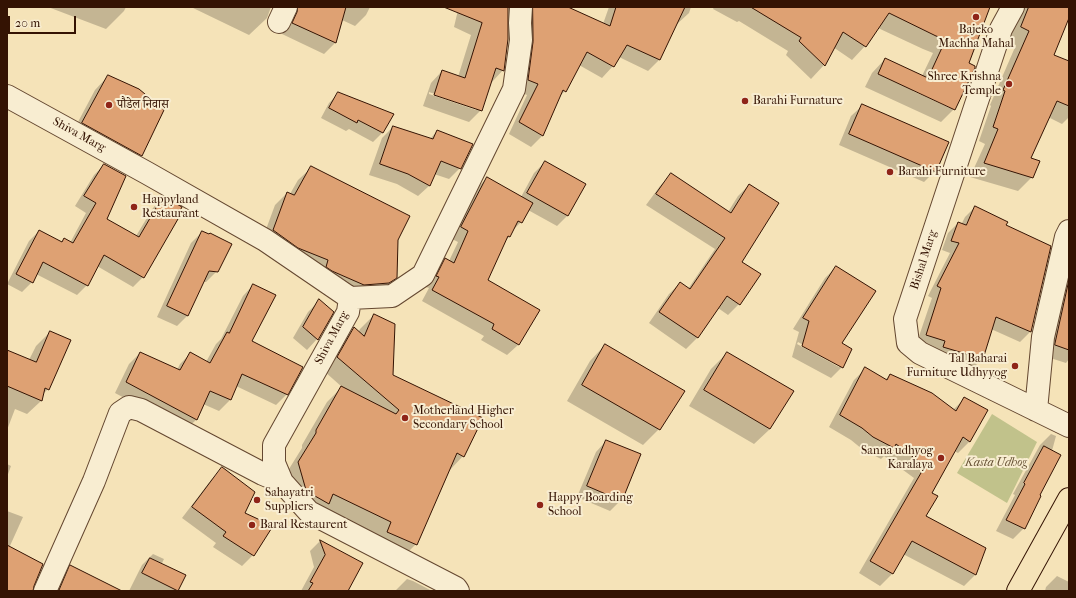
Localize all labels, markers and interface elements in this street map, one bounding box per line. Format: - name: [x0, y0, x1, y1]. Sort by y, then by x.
- scale bar: [10, 8, 78, 34]
- marker: Bajeko Machha Mahal: [971, 12, 981, 22]
- text: 20 m: [15, 16, 40, 30]
- place label: Bajeko Machha Mahal: [938, 23, 1014, 51]
- place label: Shree Krishna Temple: [928, 70, 1001, 98]
- marker: Shree Krishna Temple: [1004, 79, 1014, 89]
- place label: Barahi Furnature: [753, 94, 843, 108]
- marker: Barahi Furnature: [740, 96, 750, 106]
- place label: पौडेल निवास: [117, 98, 169, 112]
- marker: पौडेल निवास: [104, 100, 114, 110]
- street label: Shiva Marg: [50, 115, 108, 155]
- place label: Barahi Furniture: [898, 165, 986, 179]
- marker: Barahi Furniture: [885, 167, 895, 177]
- place label: Happyland Restaurant: [142, 193, 199, 221]
- marker: Happyland Restaurant: [129, 202, 139, 212]
- street label: Bishal Marg: [908, 228, 940, 292]
- street label: Shiva Marg: [312, 309, 352, 367]
- place label: Tal Baharai Furniture Udhyyog: [906, 352, 1007, 380]
- marker: Tal Baharai Furniture Udhyyog: [1010, 361, 1020, 371]
- place label: Motherland Higher Secondary School: [413, 404, 514, 432]
- marker: Motherland Higher Secondary School: [400, 413, 410, 423]
- place label: Sanna udhyog Karalaya: [861, 444, 933, 472]
- marker: Sanna udhyog Karalaya: [936, 453, 946, 463]
- park label: Kasta Udhog: [965, 456, 1027, 470]
- place label: Sahayatri Suppliers: [265, 486, 314, 514]
- place label: Happy Boarding School: [548, 491, 633, 519]
- marker: Sahayatri Suppliers: [252, 495, 262, 505]
- marker: Happy Boarding School: [535, 500, 545, 510]
- place label: Baral Restaurent: [260, 518, 348, 532]
- marker: Baral Restaurent: [247, 520, 257, 530]

